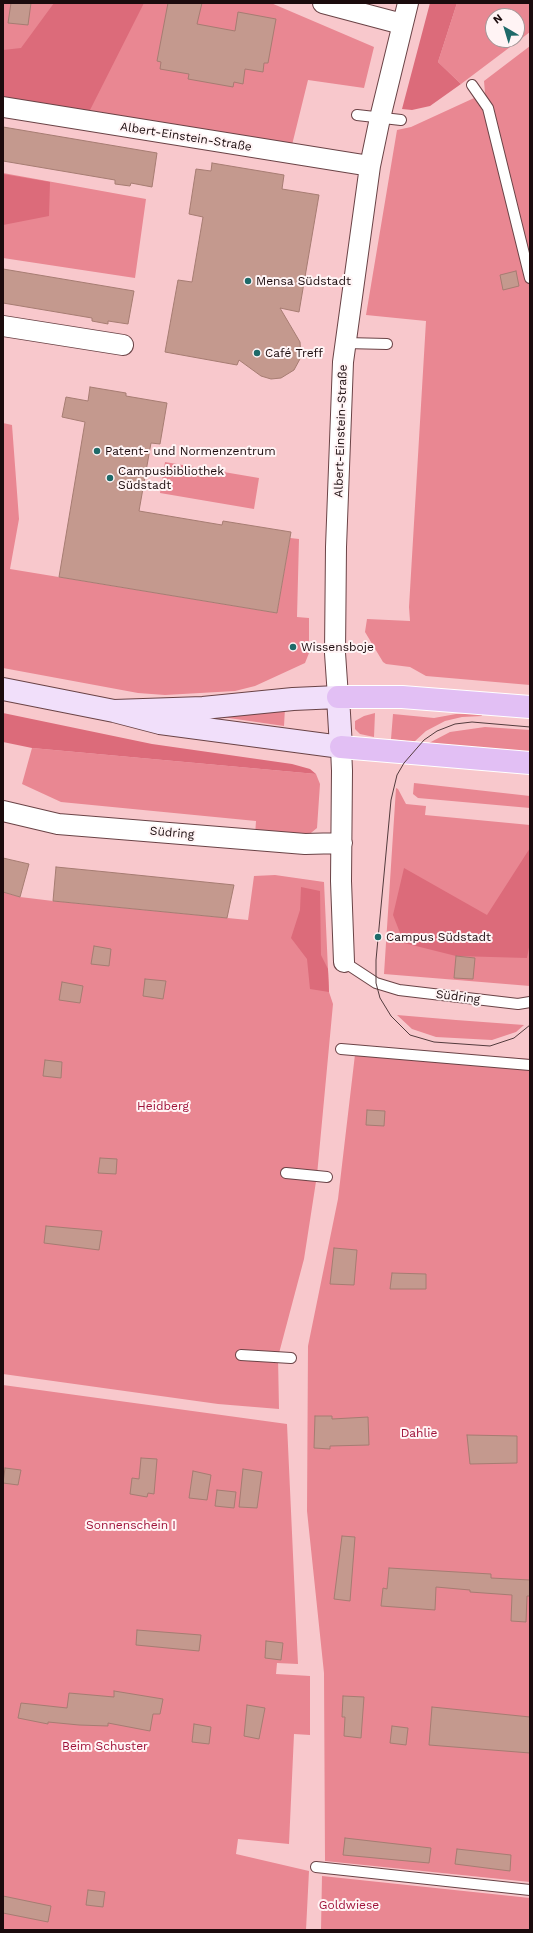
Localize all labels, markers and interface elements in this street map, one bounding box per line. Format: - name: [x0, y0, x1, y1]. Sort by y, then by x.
- north arrow: [485, 8, 525, 48]
- text: N: [491, 11, 505, 27]
- street label: Albert-Einstein-Straße: [119, 119, 253, 155]
- place label: Mensa Südstadt: [256, 274, 351, 288]
- marker: Mensa Südstadt: [243, 276, 253, 286]
- place label: Café Treff: [265, 346, 323, 360]
- marker: Café Treff: [252, 348, 262, 358]
- street label: Albert-Einstein-Straße: [331, 364, 351, 498]
- place label: Patent- und Normenzentrum: [105, 444, 276, 458]
- marker: Patent- und Normenzentrum: [92, 446, 102, 456]
- place label: Campusbibliothek Südstadt: [118, 464, 224, 492]
- marker: Campusbibliothek Südstadt: [105, 473, 115, 483]
- place label: Wissensboje: [301, 640, 374, 654]
- marker: Wissensboje: [288, 642, 298, 652]
- street label: Südring: [149, 824, 195, 842]
- place label: Campus Südstadt: [386, 930, 491, 944]
- marker: Campus Südstadt: [373, 932, 383, 942]
- street label: Südring: [435, 987, 481, 1007]
- park label: Heidberg: [137, 1099, 189, 1113]
- park label: Dahlie: [401, 1426, 437, 1440]
- park label: Sonnenschein I: [86, 1518, 176, 1532]
- park label: Beim Schuster: [62, 1739, 148, 1753]
- park label: Goldwiese: [319, 1898, 379, 1912]

